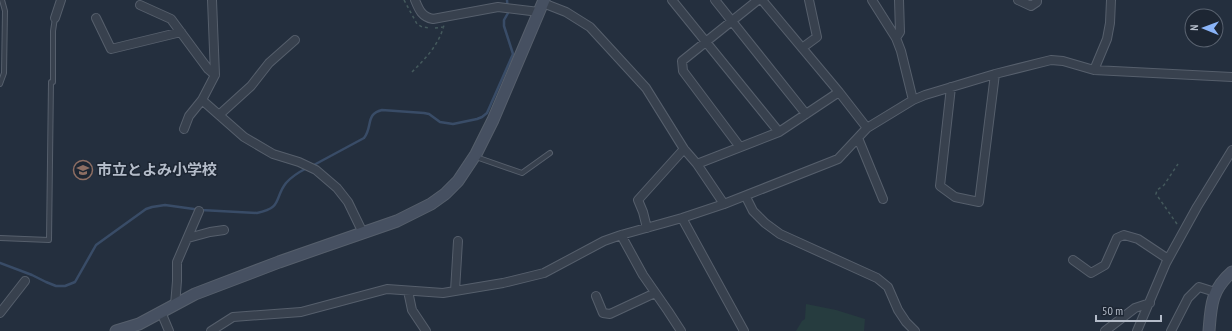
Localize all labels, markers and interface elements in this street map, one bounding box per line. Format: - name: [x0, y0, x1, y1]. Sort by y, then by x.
- north arrow: [1184, 8, 1224, 48]
- text: N: [1187, 25, 1201, 31]
- school or university icon: 市立とよみ小学校: [72, 159, 94, 181]
- place label: 市立とよみ小学校: [97, 160, 217, 179]
- scale bar: [1096, 297, 1161, 323]
- text: 50 m: [1102, 303, 1123, 318]

